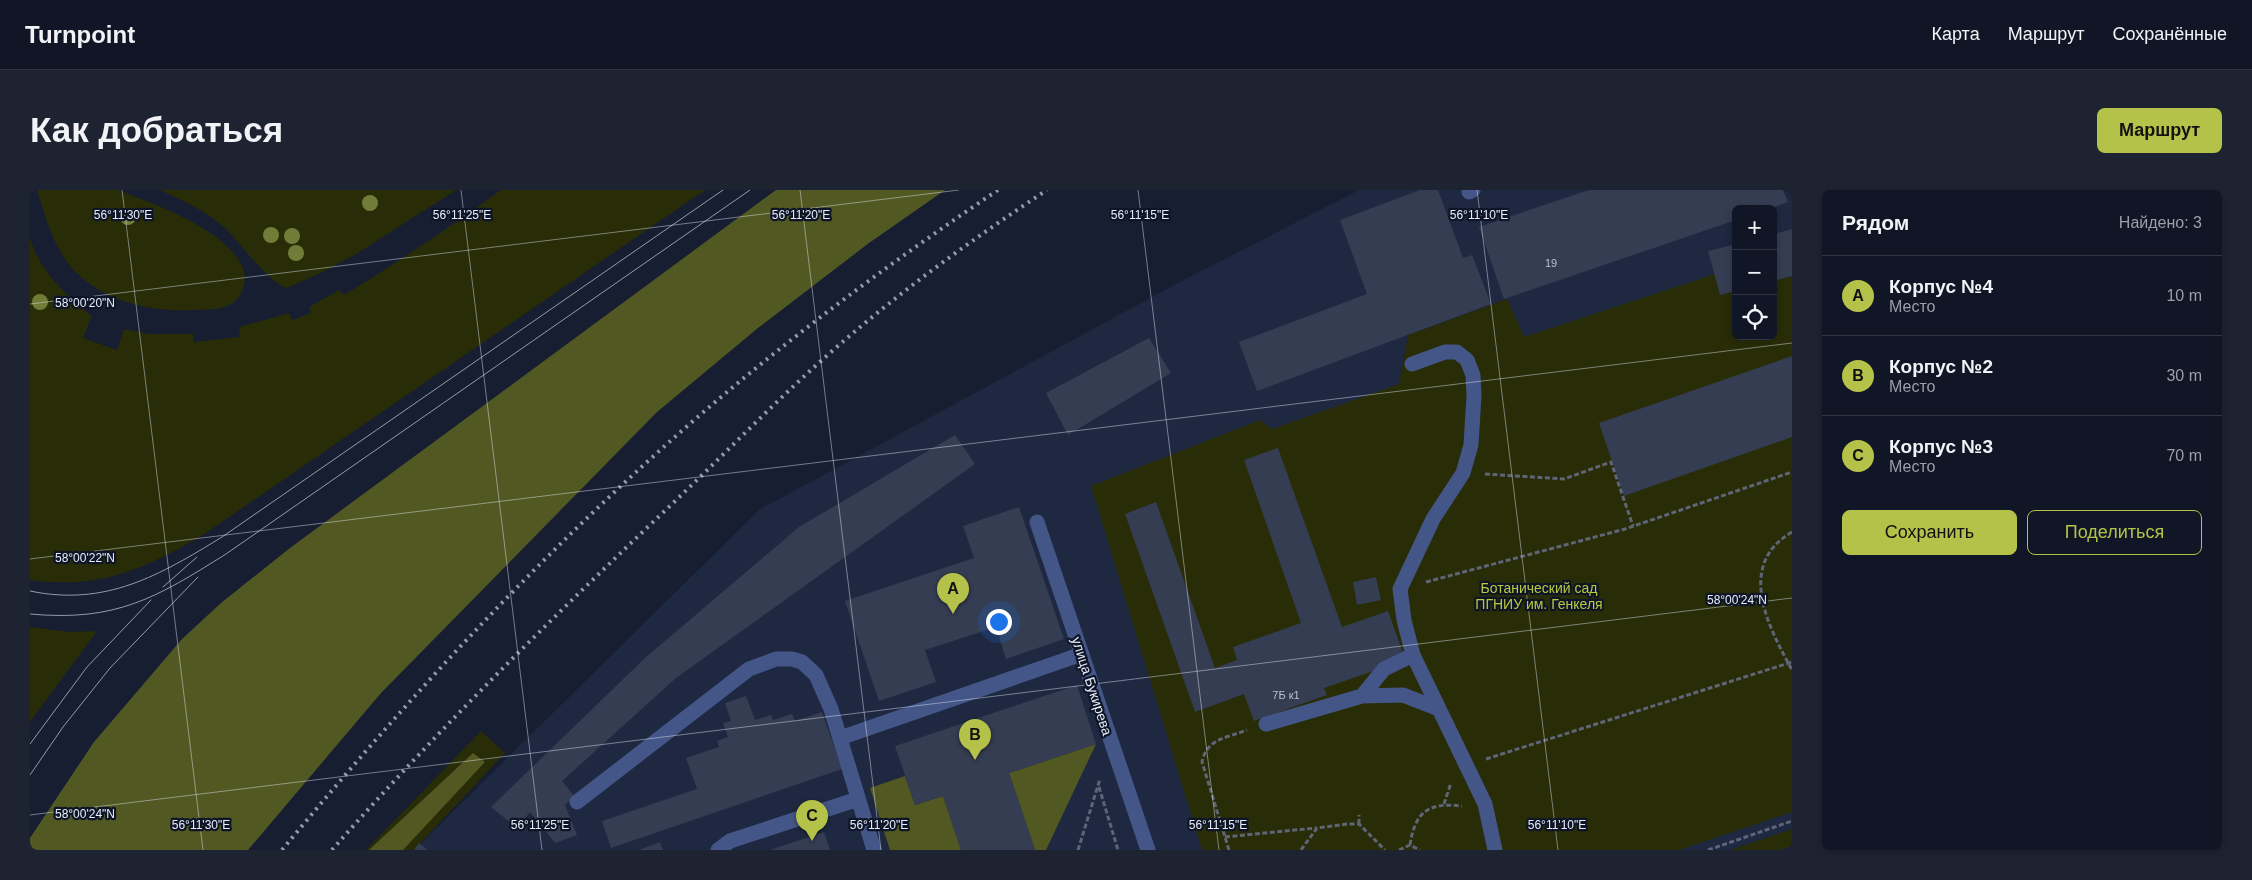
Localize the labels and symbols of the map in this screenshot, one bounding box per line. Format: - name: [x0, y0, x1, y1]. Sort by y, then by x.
- text: 56°11'30"E: [94, 208, 152, 222]
- text: 56°11'25"E: [433, 208, 491, 222]
- text: 56°11'20"E: [772, 208, 830, 222]
- text: 56°11'15"E: [1111, 208, 1169, 222]
- text: 56°11'10"E: [1450, 208, 1508, 222]
- house number: 19: [1545, 257, 1557, 269]
- text: 58°00'20"N: [55, 296, 115, 310]
- text: 58°00'22"N: [55, 551, 115, 565]
- pin: A: [937, 573, 969, 614]
- park label: Ботанический сад ПГНИУ им. Генкеля: [1475, 580, 1603, 612]
- text: 58°00'24"N: [1707, 593, 1767, 607]
- your location: [986, 609, 1012, 635]
- street label: улица Букирева: [1069, 635, 1116, 738]
- house number: 7Б к1: [1272, 689, 1300, 701]
- pin: B: [959, 719, 991, 760]
- pin: C: [796, 800, 828, 841]
- text: 58°00'24"N: [55, 807, 115, 821]
- text: 56°11'30"E: [172, 818, 230, 832]
- text: 56°11'25"E: [511, 818, 569, 832]
- text: 56°11'20"E: [850, 818, 908, 832]
- text: 56°11'15"E: [1189, 818, 1247, 832]
- text: 56°11'10"E: [1528, 818, 1586, 832]

